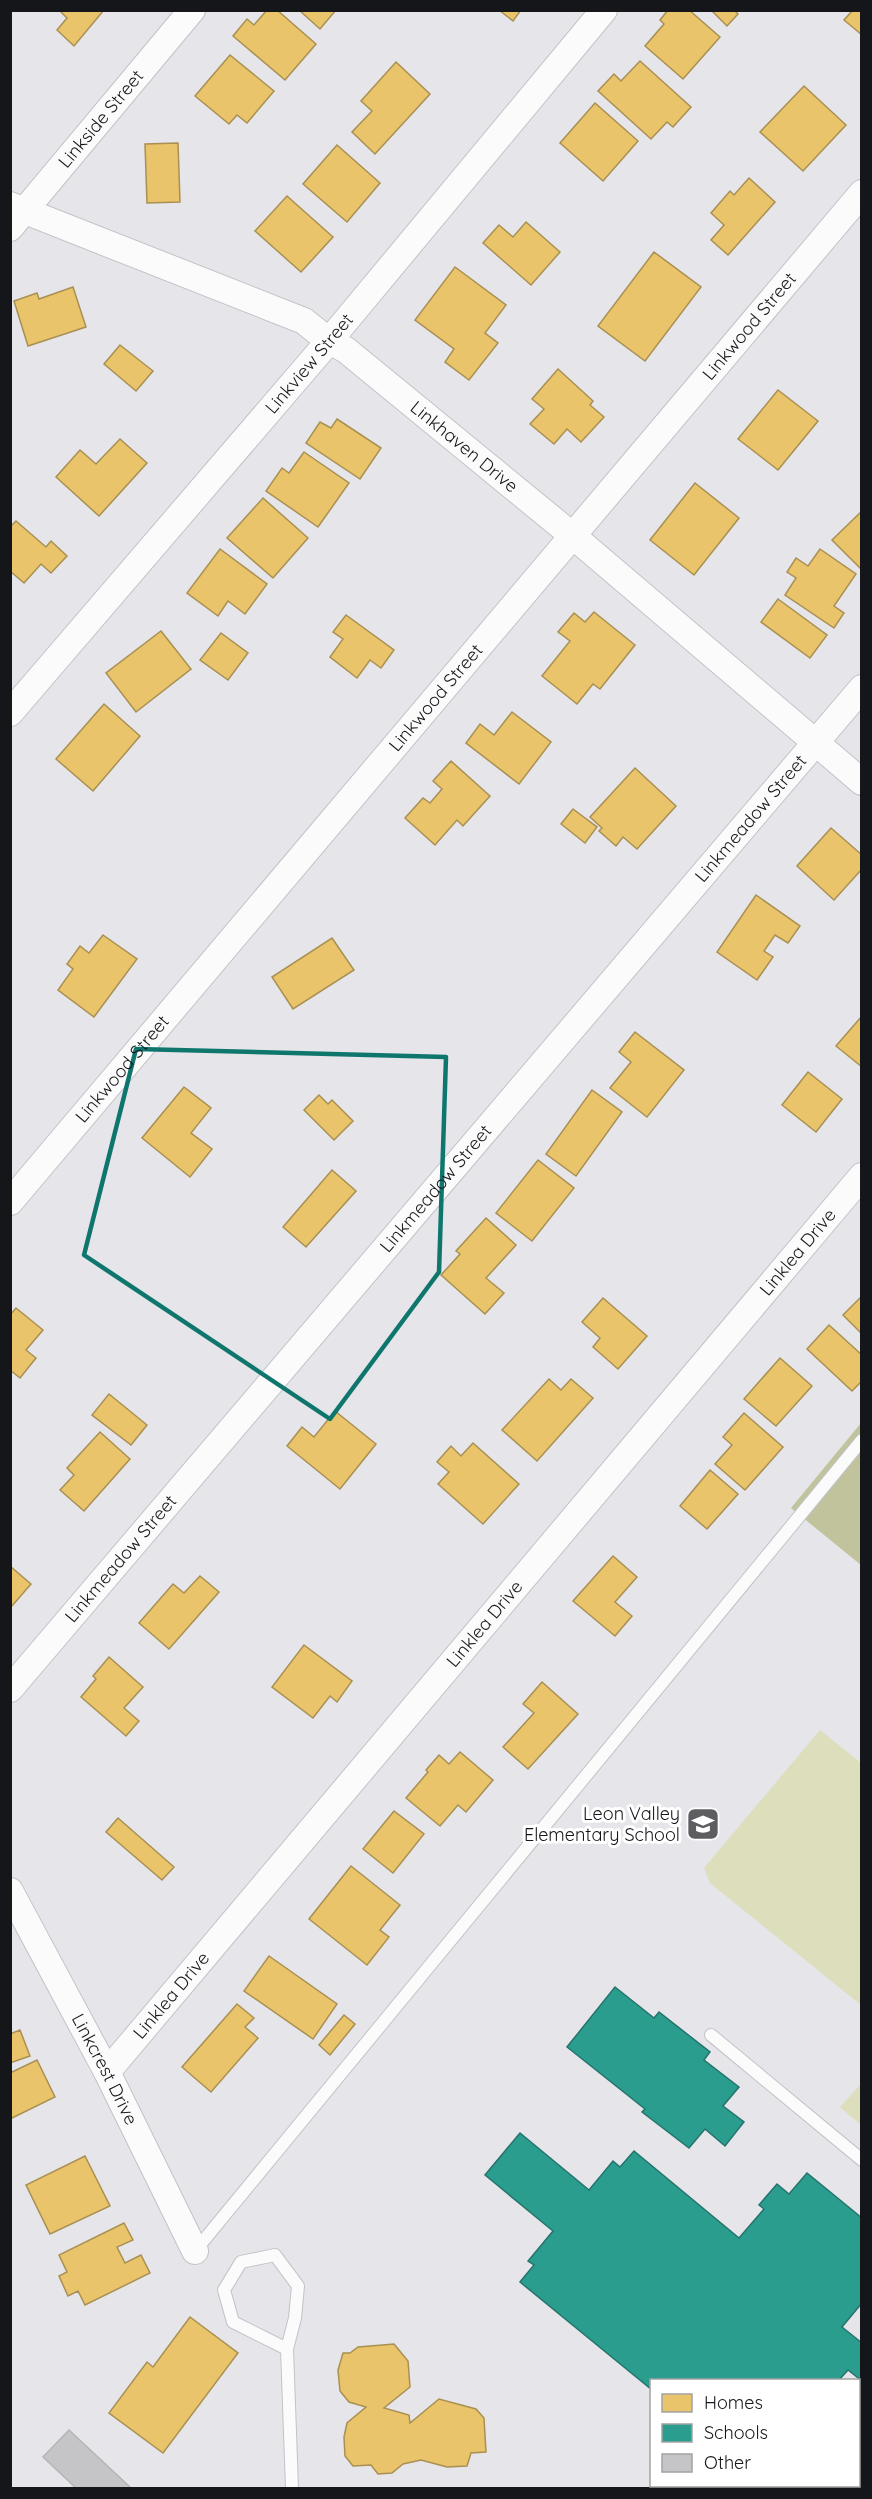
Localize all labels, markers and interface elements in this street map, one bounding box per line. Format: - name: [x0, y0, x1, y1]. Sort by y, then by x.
- street label: Linkside Street: [53, 65, 148, 172]
- street label: Linkwood Street: [697, 268, 801, 385]
- street label: Linkview Street: [260, 308, 358, 418]
- street label: Linkhaven Drive: [406, 395, 523, 497]
- street label: Linkwood Street: [383, 639, 487, 756]
- street label: Linkmeadow Street: [690, 750, 811, 887]
- street label: Linkwood Street: [70, 1010, 174, 1127]
- street label: Linkmeadow Street: [375, 1120, 496, 1257]
- street label: Linklea Drive: [754, 1204, 841, 1300]
- street label: Linkmeadow Street: [60, 1490, 181, 1627]
- street label: Linklea Drive: [441, 1575, 527, 1672]
- place label: Leon Valley Elementary School: [524, 1802, 680, 1846]
- school or university icon: Leon Valley Elementary School: [685, 1806, 721, 1842]
- street label: Linklea Drive: [128, 1947, 214, 2043]
- street label: Linkcrest Drive: [67, 2010, 143, 2129]
- legend: [650, 2379, 860, 2487]
- text: Homes: [704, 2391, 763, 2414]
- text: Schools: [704, 2421, 768, 2444]
- text: Other: [704, 2451, 751, 2474]

